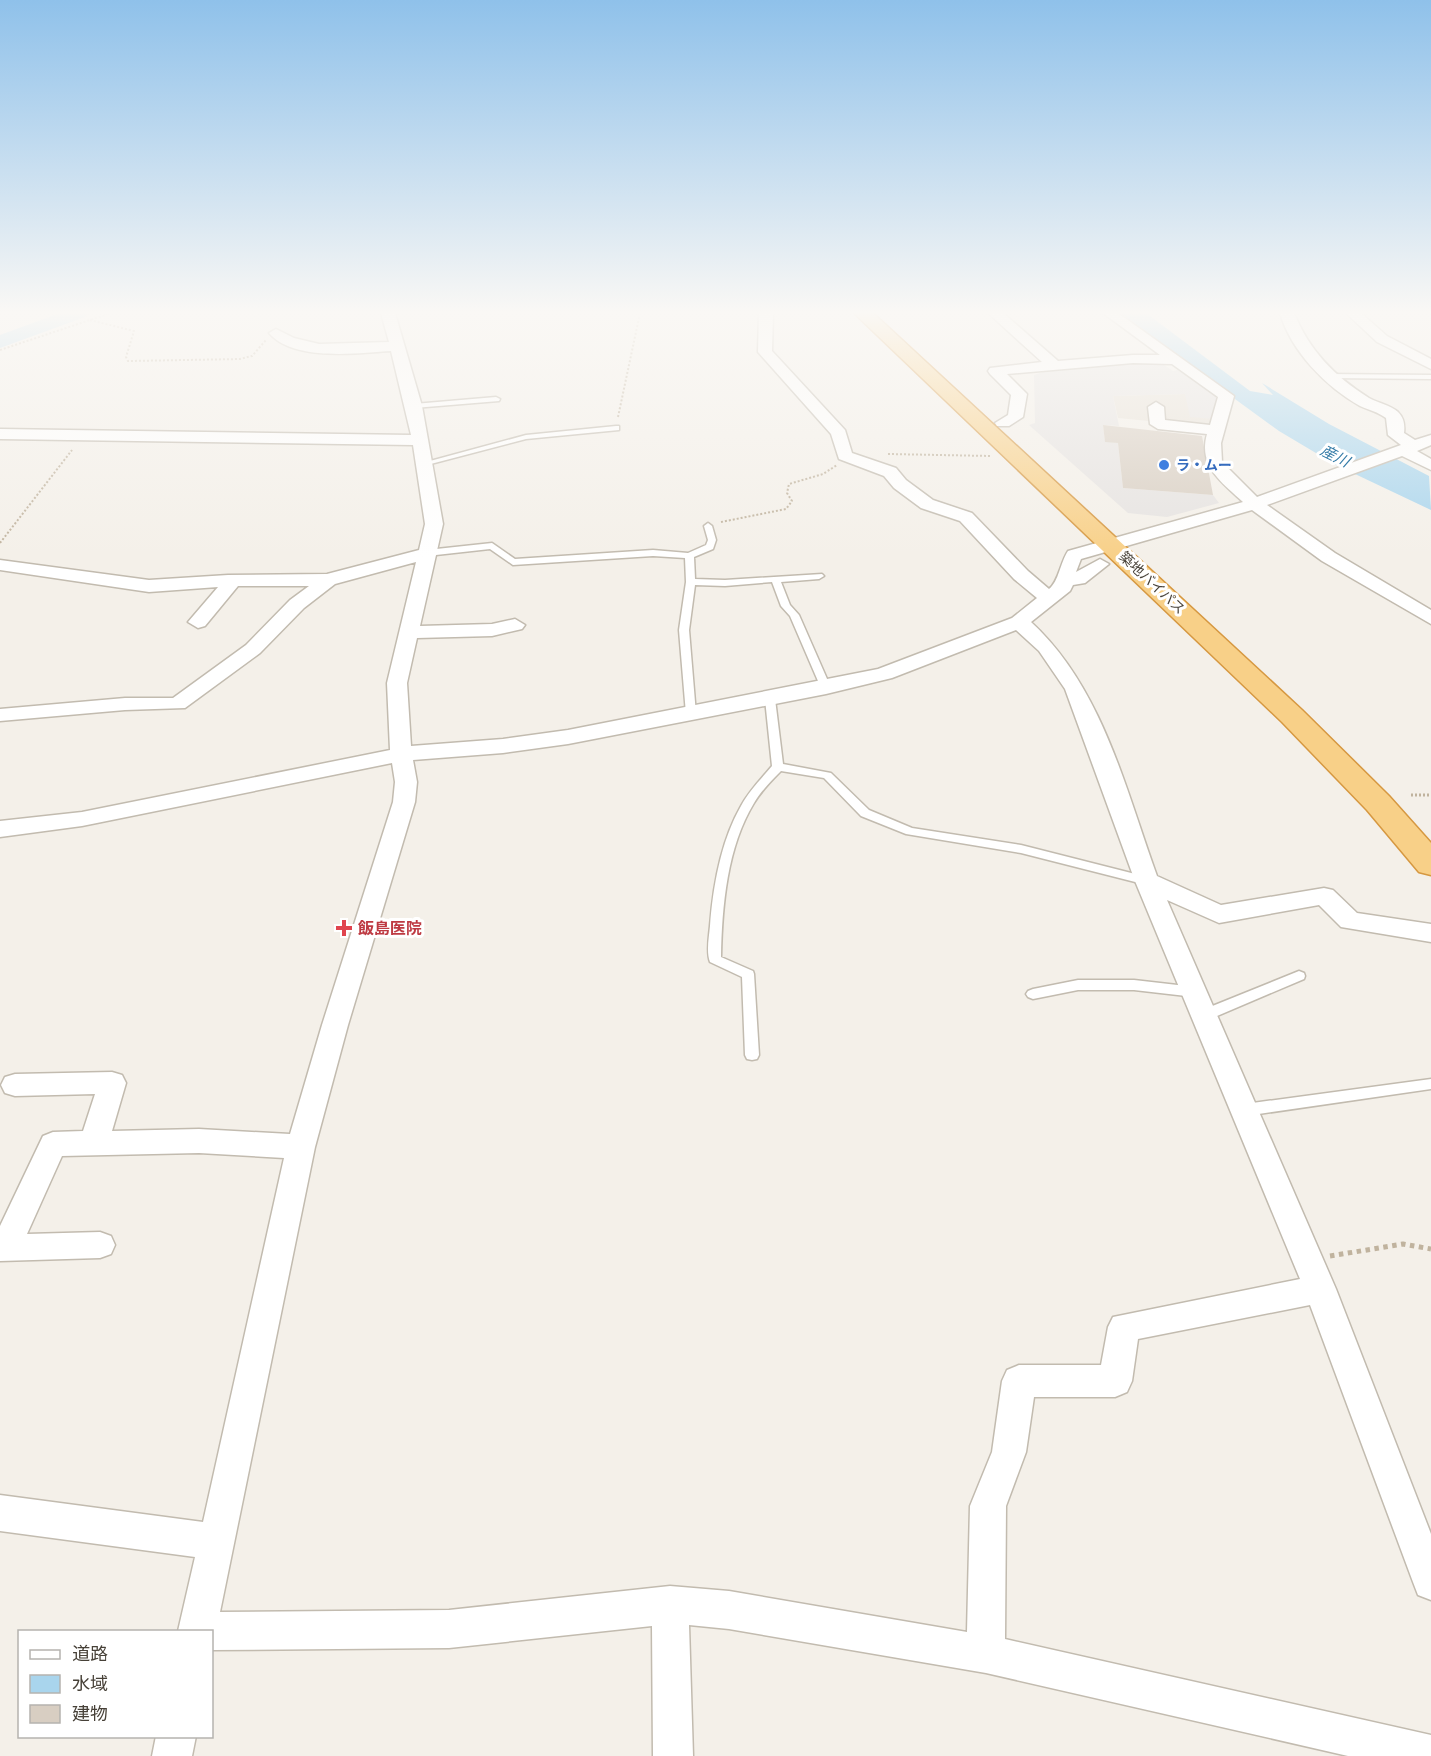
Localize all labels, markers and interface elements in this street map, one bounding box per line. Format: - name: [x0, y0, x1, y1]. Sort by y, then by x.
- water label: 産川: [1318, 441, 1354, 472]
- place label: ラ・ムー: [1176, 457, 1232, 474]
- marker: ラ・ムー: [1157, 458, 1171, 472]
- street label: 築地バイパス: [1116, 548, 1188, 618]
- marker: 飯島医院: [335, 919, 353, 937]
- place label: 飯島医院: [357, 919, 422, 938]
- legend: [18, 1630, 213, 1738]
- text: 道路: [72, 1643, 108, 1665]
- text: 水域: [72, 1673, 108, 1695]
- text: 建物: [72, 1703, 108, 1725]

